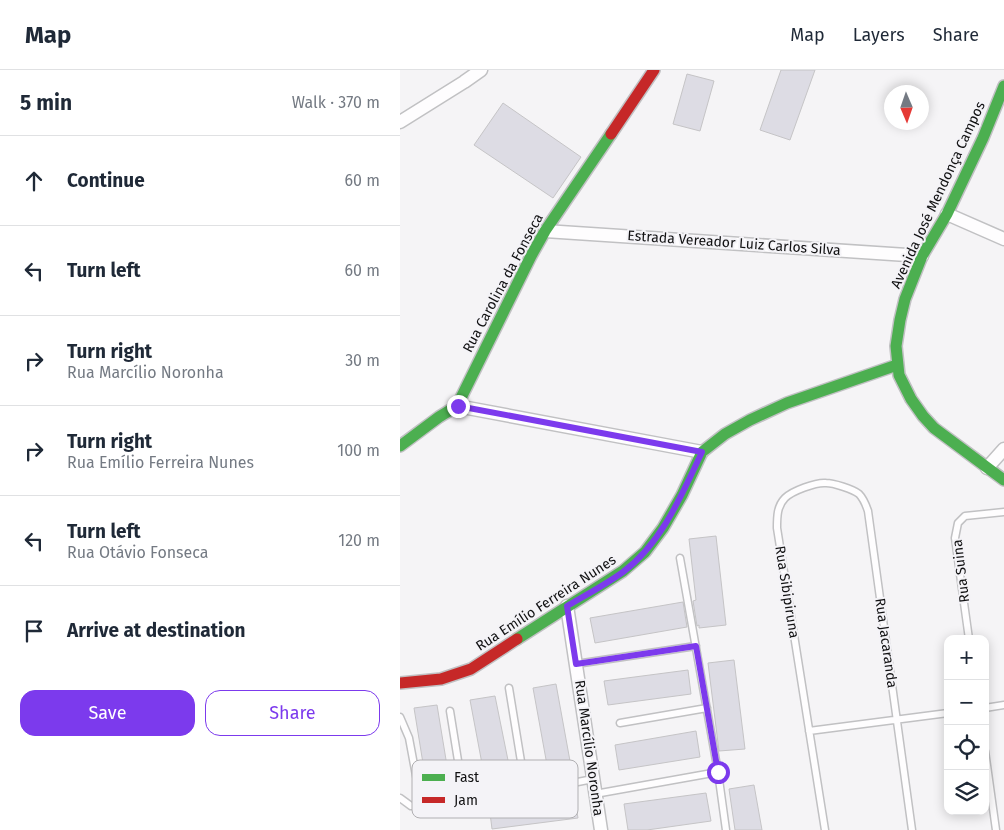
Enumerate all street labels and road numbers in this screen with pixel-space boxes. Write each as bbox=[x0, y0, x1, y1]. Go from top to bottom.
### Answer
street label: Avenida José Mendonça Campos bbox=[887, 98, 989, 291]
street label: Rua Carolina da Fonseca bbox=[459, 211, 547, 355]
street label: Estrada Vereador Luiz Carlos Silva bbox=[627, 227, 841, 259]
street label: Rua Suina bbox=[949, 538, 973, 604]
street label: Rua Sibipiruna bbox=[771, 545, 803, 639]
street label: Rua Emílio Ferreira Nunes bbox=[473, 551, 620, 655]
street label: Rua Jacaranda bbox=[871, 597, 901, 689]
street label: Rua Marcílio Noronha bbox=[571, 679, 607, 817]

